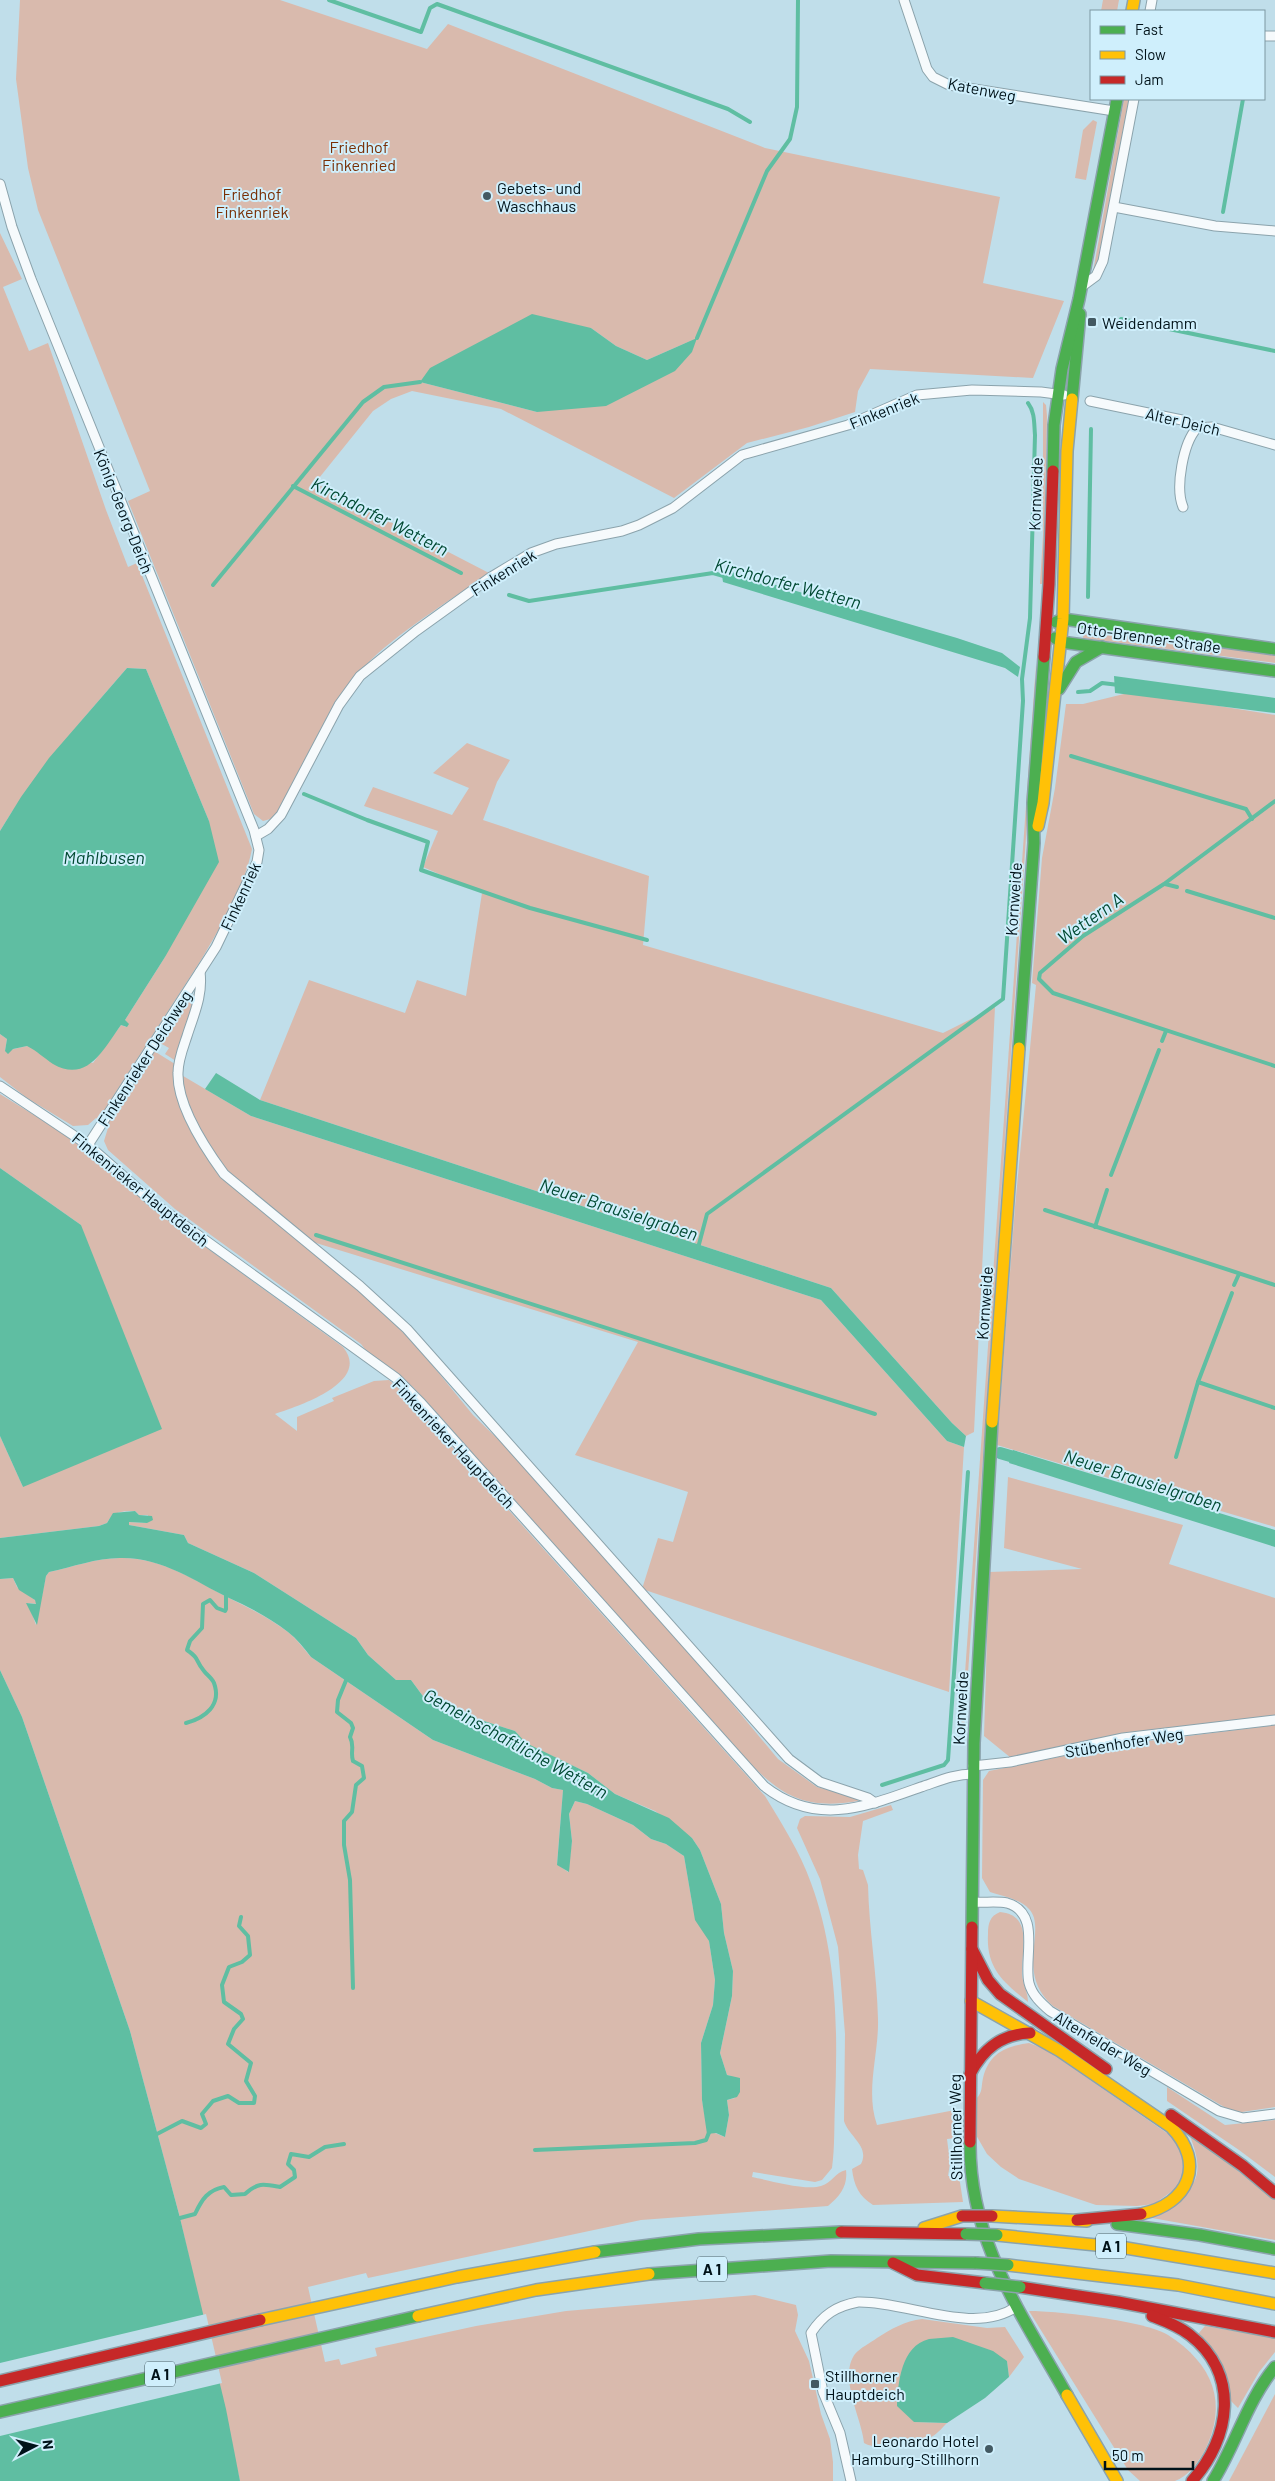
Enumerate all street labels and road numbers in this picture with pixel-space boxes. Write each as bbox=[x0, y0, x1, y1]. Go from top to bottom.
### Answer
street label: Katenweg bbox=[946, 73, 1018, 105]
street label: Finkenriek bbox=[847, 388, 921, 432]
street label: Alter Deich bbox=[1144, 403, 1222, 439]
street label: König-Georg-Deich bbox=[90, 446, 158, 576]
street label: Kornweide bbox=[1024, 457, 1046, 531]
street label: Finkenriek bbox=[467, 545, 539, 599]
street label: Otto-Brenner-Straße bbox=[1076, 618, 1222, 656]
street label: Finkenriek bbox=[216, 859, 264, 933]
street label: Kornweide bbox=[1001, 862, 1025, 936]
street label: Finkenrieker Deichweg bbox=[93, 987, 195, 1129]
street label: Finkenrieker Hauptdeich bbox=[69, 1128, 213, 1250]
street label: Kornweide bbox=[972, 1266, 996, 1340]
street label: Finkenrieker Hauptdeich bbox=[389, 1374, 519, 1512]
street label: Kornweide bbox=[949, 1671, 971, 1745]
street label: Stübenhofer Weg bbox=[1063, 1723, 1185, 1761]
street label: Altenfelder Weg bbox=[1051, 2007, 1155, 2079]
street label: Stillhorner Weg bbox=[945, 2074, 965, 2180]
road number: A 1 bbox=[1096, 2234, 1126, 2258]
road number: A 1 bbox=[697, 2256, 727, 2282]
road number: A 1 bbox=[145, 2362, 175, 2386]

